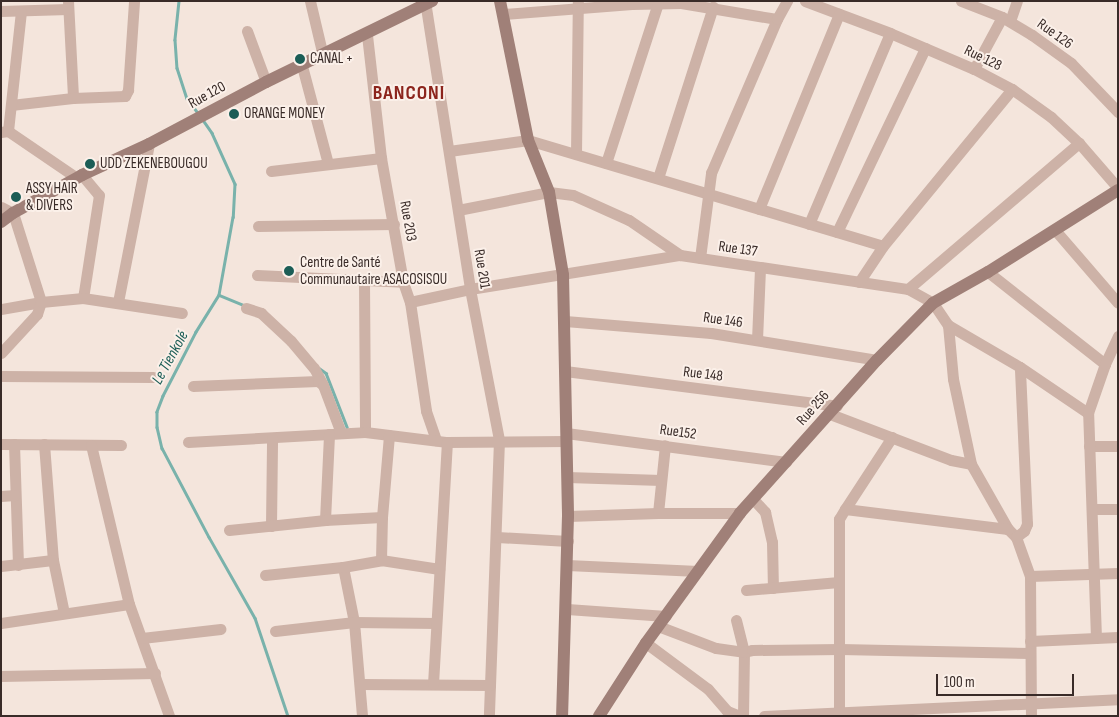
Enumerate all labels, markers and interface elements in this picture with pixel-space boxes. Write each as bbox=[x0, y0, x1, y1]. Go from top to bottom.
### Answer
street label: Rue 126 bbox=[1034, 15, 1076, 53]
street label: Rue 128 bbox=[961, 41, 1005, 75]
place label: CANAL + bbox=[310, 50, 353, 68]
marker: CANAL + bbox=[294, 53, 306, 65]
street label: Rue 120 bbox=[185, 77, 229, 113]
district label: BANCONI bbox=[372, 81, 446, 105]
place label: ORANGE MONEY bbox=[244, 105, 325, 123]
marker: ORANGE MONEY bbox=[228, 108, 240, 120]
place label: UDD ZEKENEBOUGOU bbox=[100, 155, 208, 173]
marker: UDD ZEKENEBOUGOU bbox=[84, 158, 96, 170]
place label: ASSY HAIR & DIVERS bbox=[26, 179, 78, 214]
marker: ASSY HAIR & DIVERS bbox=[10, 191, 22, 203]
street label: Rue 203 bbox=[396, 199, 420, 243]
street label: Rue 137 bbox=[717, 237, 759, 261]
street label: Rue 201 bbox=[470, 248, 494, 290]
place label: Centre de Santé Communautaire ASACOSISOU bbox=[300, 253, 447, 288]
marker: Centre de Santé Communautaire ASACOSISOU bbox=[282, 264, 296, 278]
street label: Rue 146 bbox=[702, 308, 744, 332]
water label: Le Tienkolé bbox=[149, 328, 193, 388]
street label: Rue 148 bbox=[682, 363, 724, 385]
street label: Rue 256 bbox=[793, 387, 833, 429]
street label: Rue152 bbox=[659, 421, 697, 443]
scale bar bbox=[939, 664, 1076, 696]
text: 100 m bbox=[944, 673, 975, 692]

